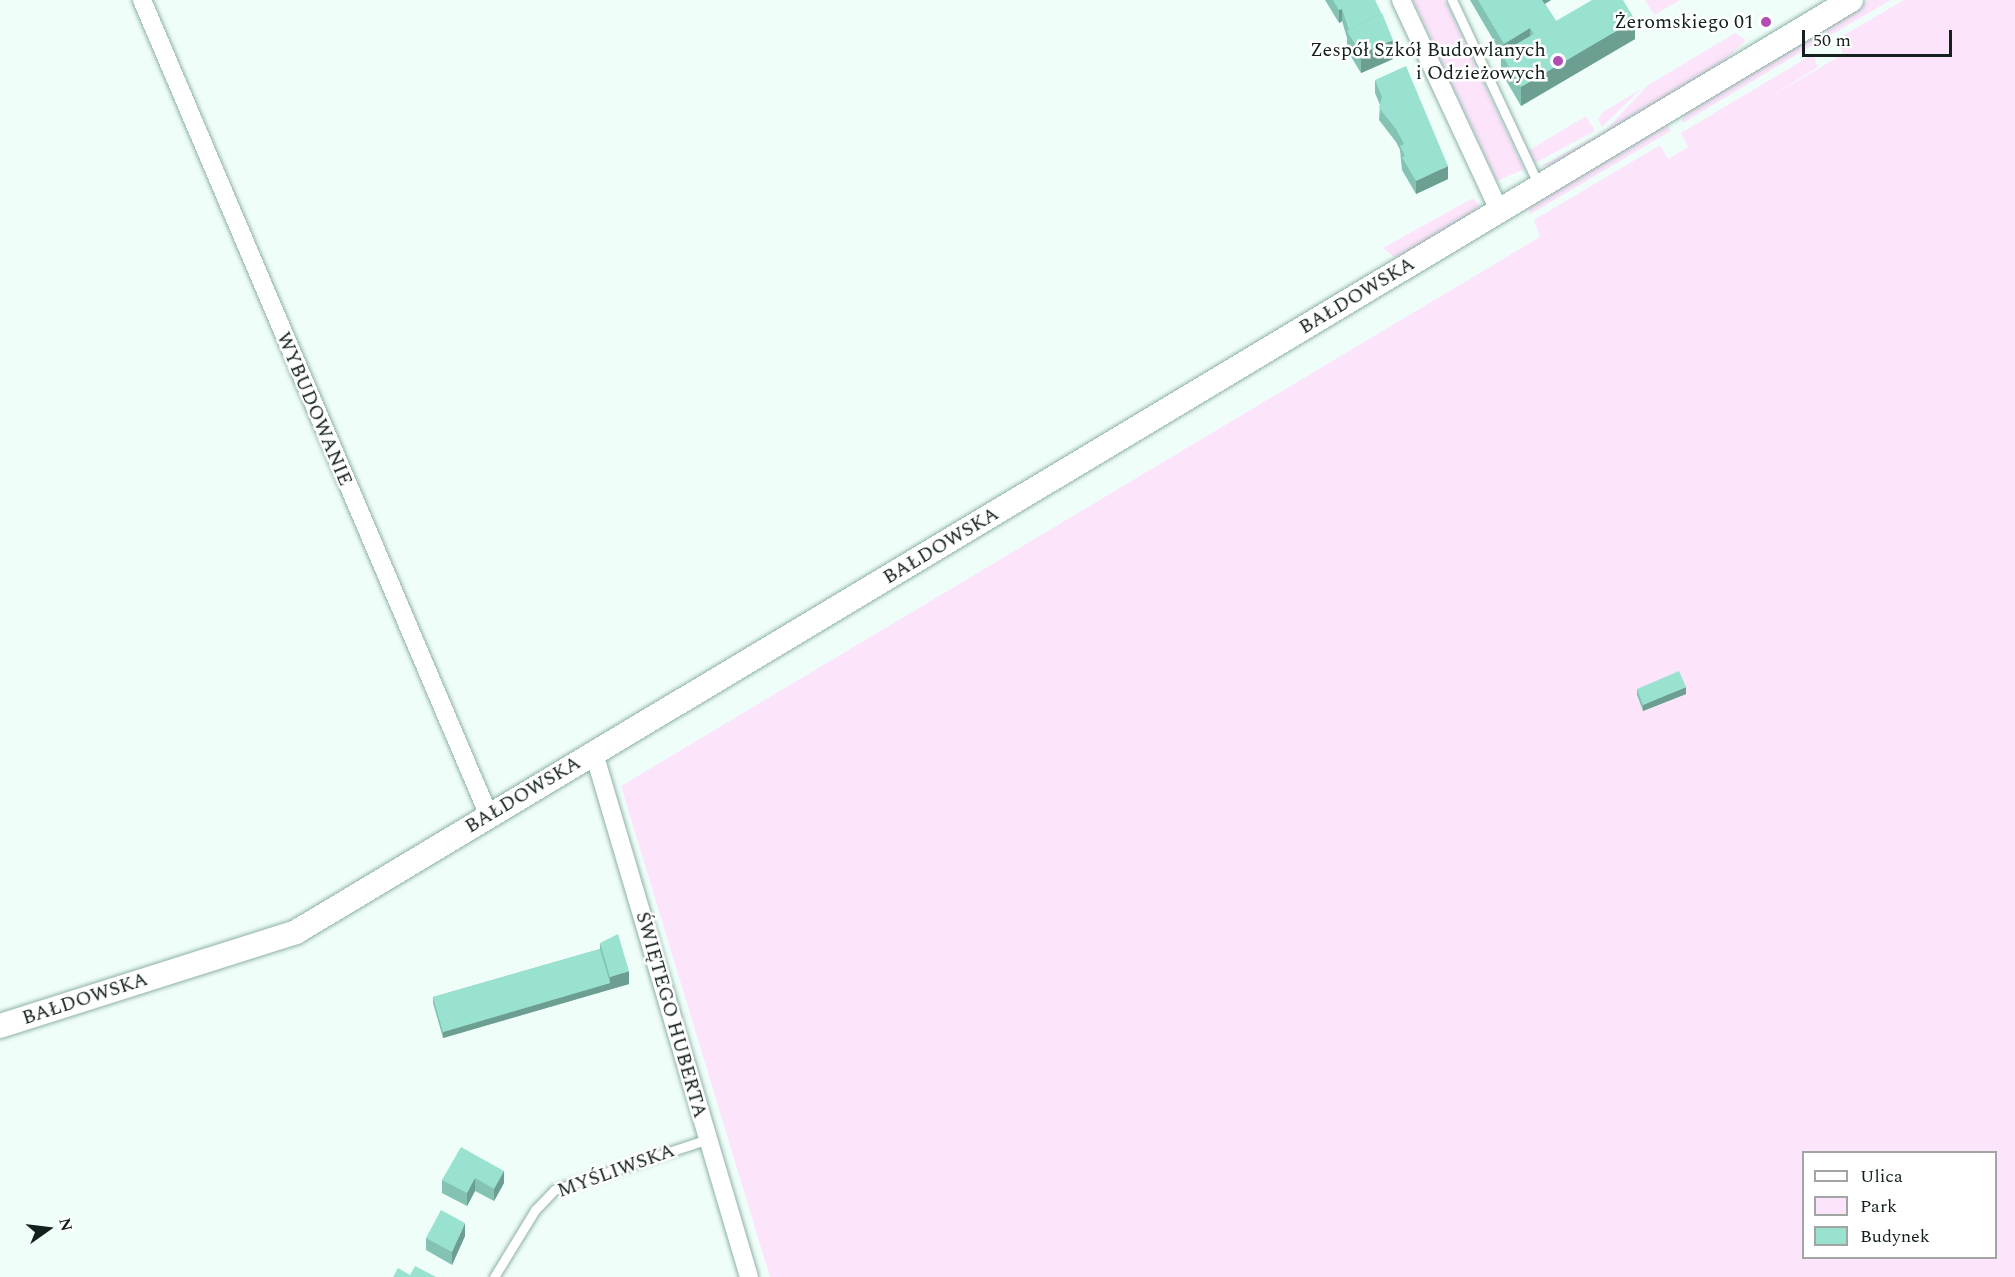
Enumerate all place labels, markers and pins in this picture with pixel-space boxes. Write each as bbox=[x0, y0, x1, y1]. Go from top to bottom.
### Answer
place label: Żeromskiego 01 bbox=[1614, 10, 1754, 34]
marker: Żeromskiego 01 bbox=[1759, 15, 1773, 29]
place label: Zespół Szkół Budowlanych i Odzieżowych bbox=[1310, 38, 1546, 85]
marker: Zespół Szkół Budowlanych i Odzieżowych bbox=[1551, 54, 1565, 68]

